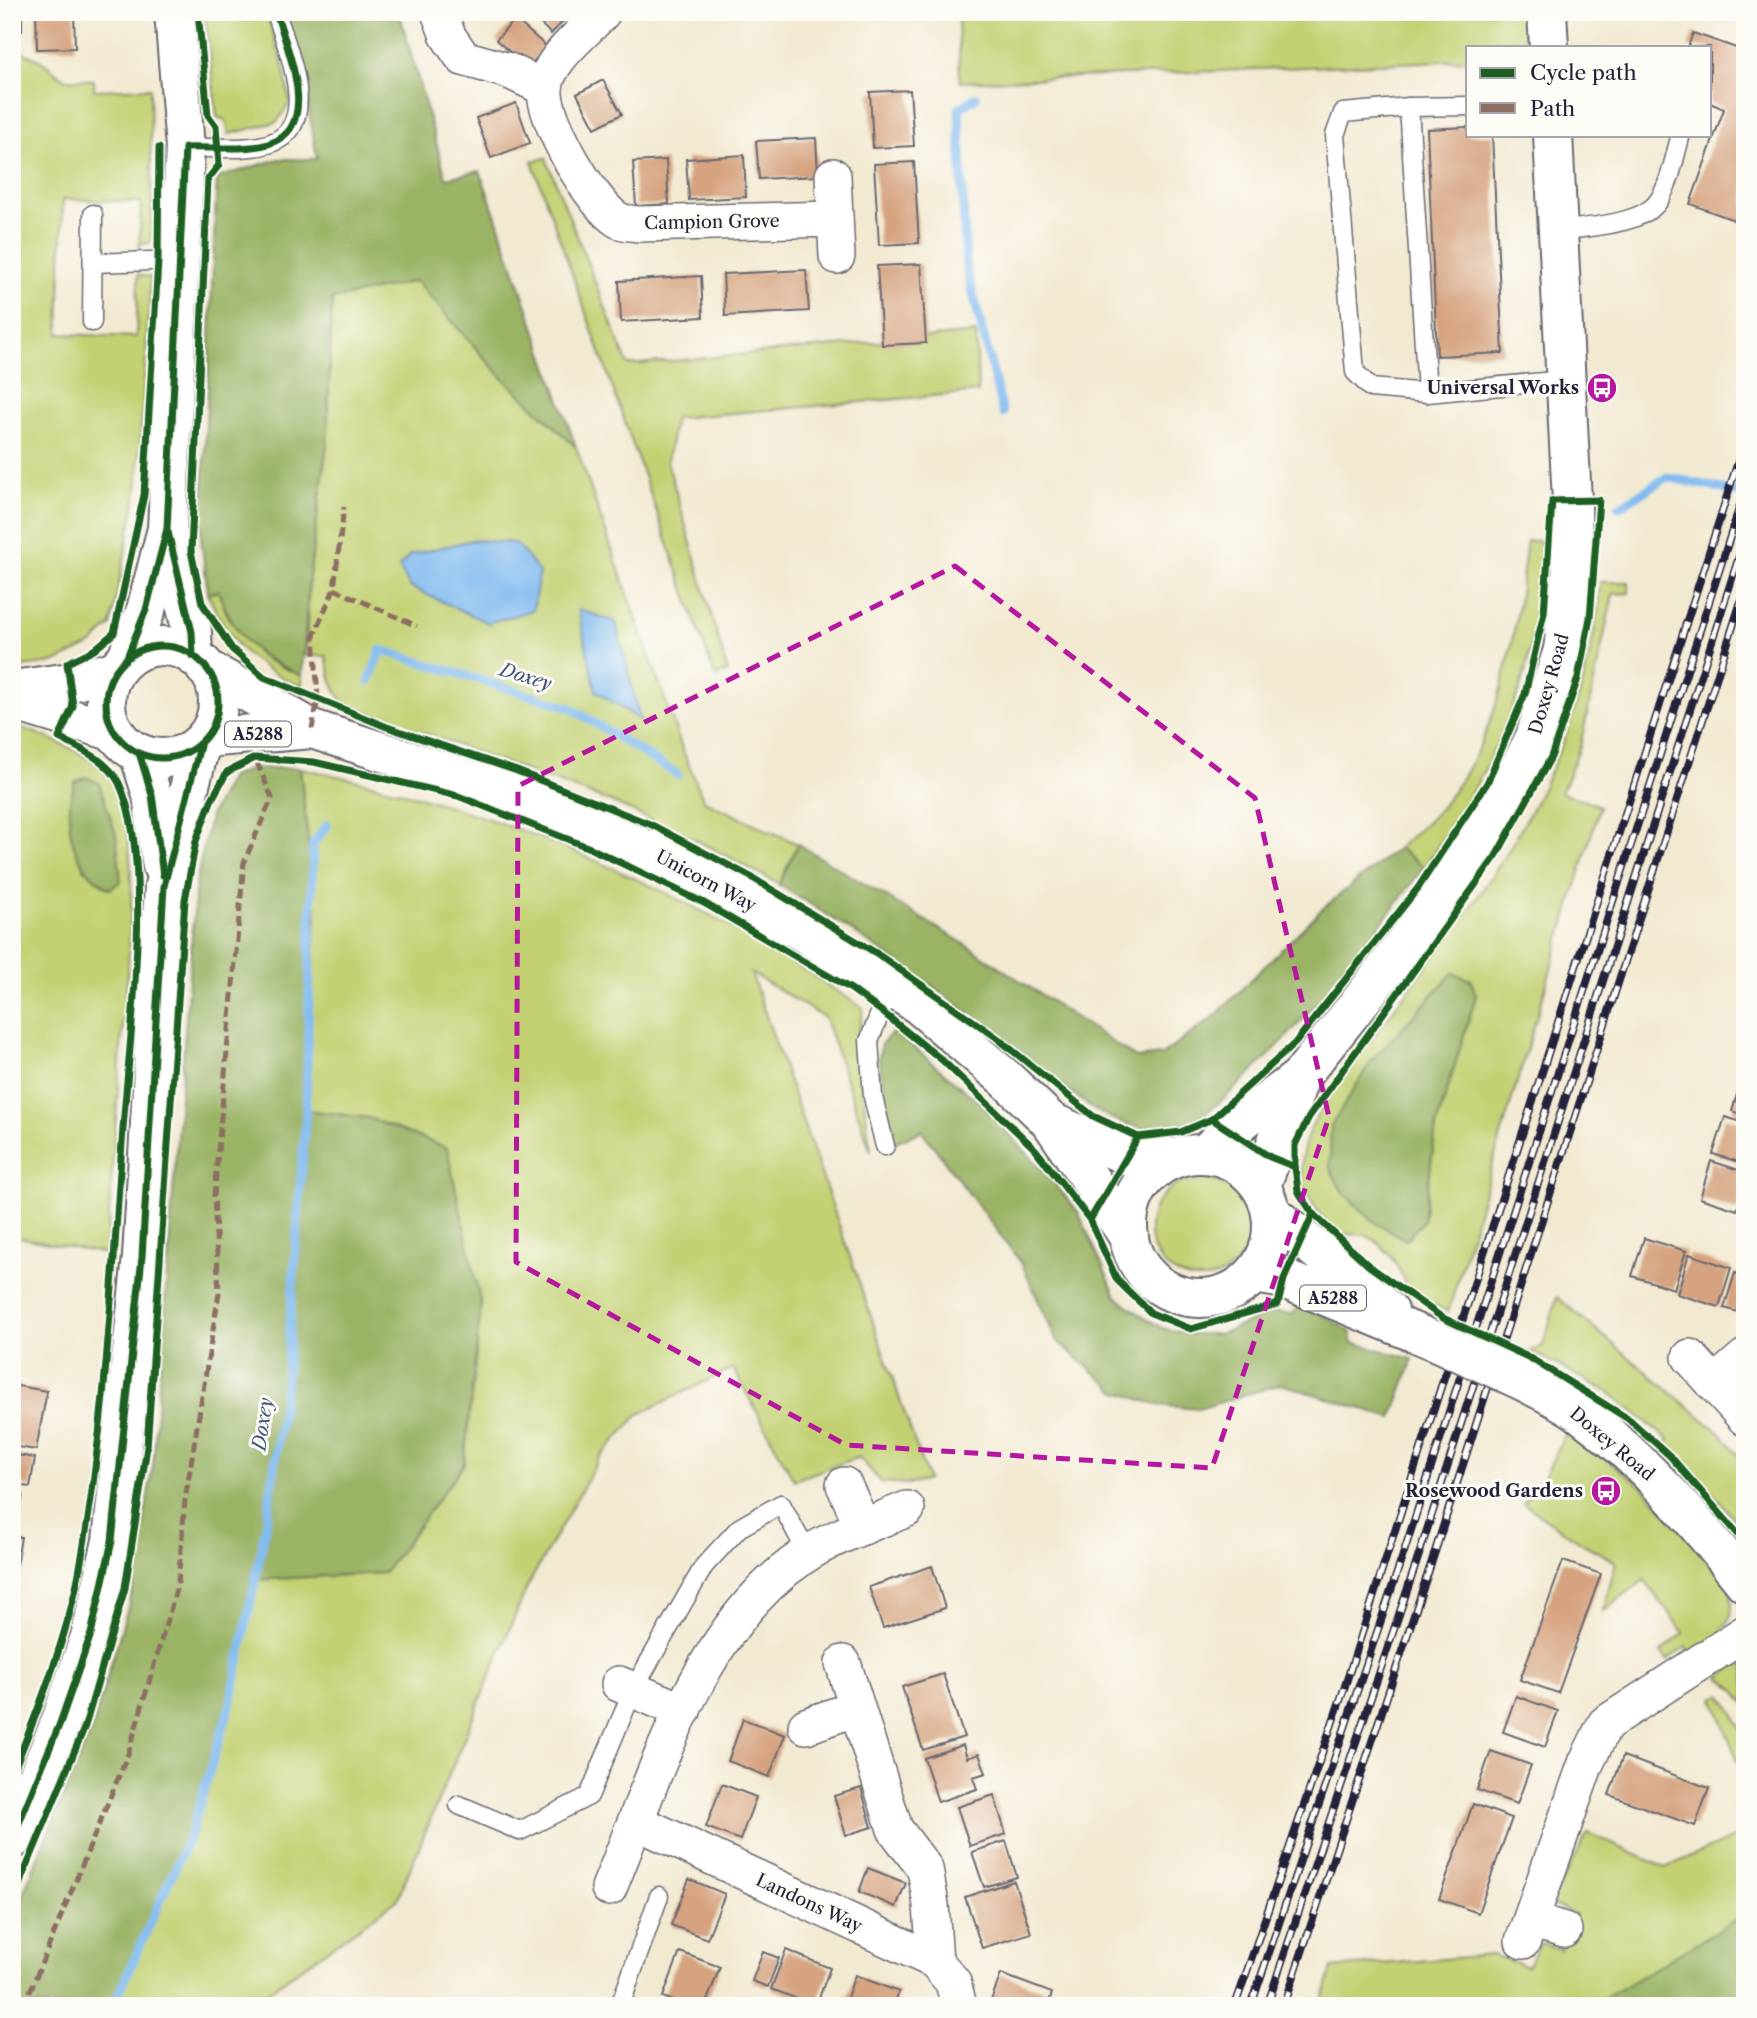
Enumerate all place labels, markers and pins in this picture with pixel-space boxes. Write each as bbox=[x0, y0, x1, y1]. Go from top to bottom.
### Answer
bus stop icon: Universal Works bbox=[1585, 371, 1619, 405]
place label: Universal Works bbox=[1427, 377, 1579, 399]
bus stop icon: Rosewood Gardens bbox=[1589, 1474, 1623, 1508]
place label: Rosewood Gardens bbox=[1405, 1480, 1583, 1502]

